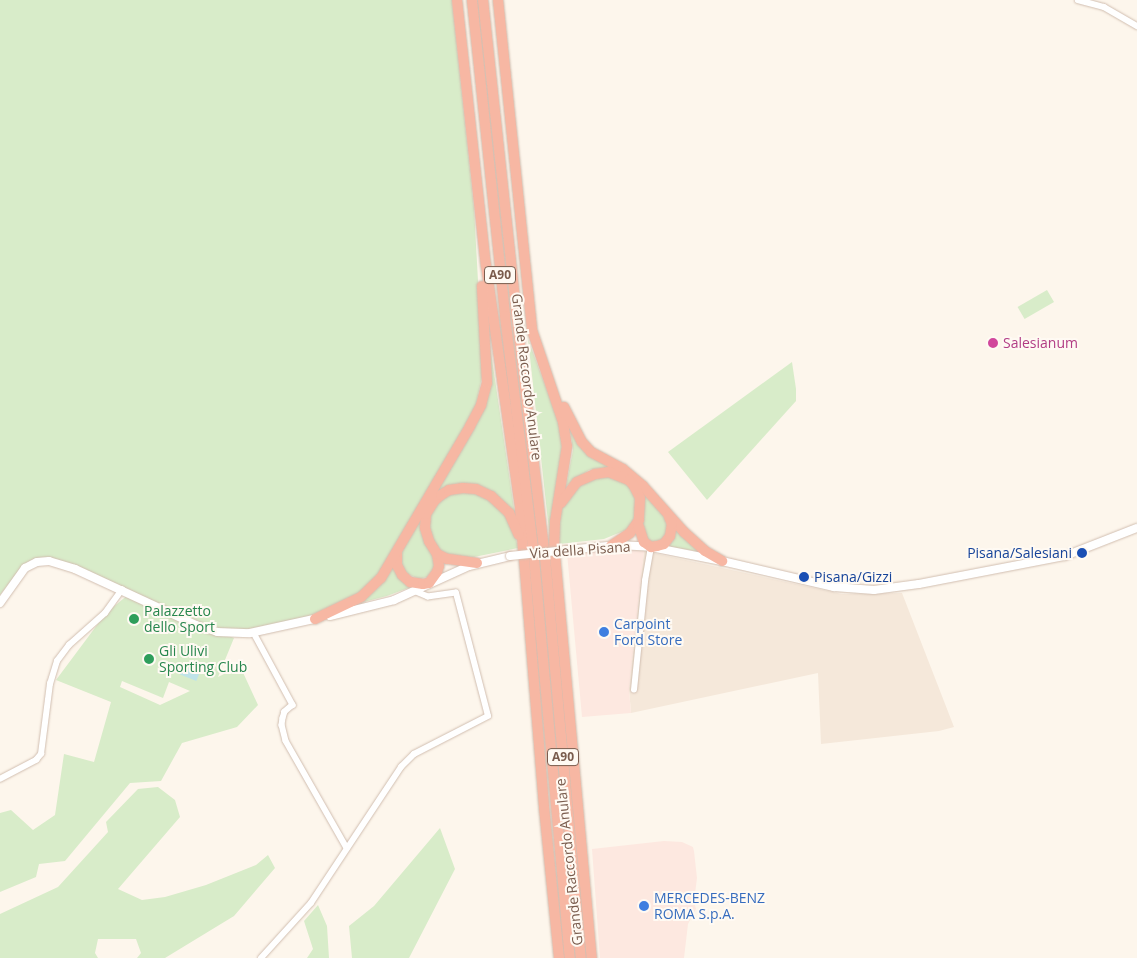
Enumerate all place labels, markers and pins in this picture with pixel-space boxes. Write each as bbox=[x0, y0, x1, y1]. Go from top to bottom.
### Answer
place label: Salesianum bbox=[1003, 335, 1078, 351]
marker: Salesianum bbox=[987, 337, 999, 349]
place label: Pisana/Salesiani bbox=[967, 545, 1072, 561]
marker: Pisana/Salesiani bbox=[1076, 547, 1088, 559]
place label: Pisana/Gizzi bbox=[814, 569, 892, 585]
marker: Pisana/Gizzi bbox=[798, 571, 810, 583]
place label: Palazzetto dello Sport bbox=[144, 603, 215, 636]
marker: Palazzetto dello Sport bbox=[128, 613, 140, 625]
place label: Carpoint Ford Store bbox=[614, 616, 682, 648]
marker: Carpoint Ford Store bbox=[598, 626, 610, 638]
place label: Gli Ulivi Sporting Club bbox=[159, 643, 247, 676]
marker: Gli Ulivi Sporting Club bbox=[143, 653, 155, 665]
place label: MERCEDES-BENZ ROMA S.p.A. bbox=[654, 890, 765, 922]
marker: MERCEDES-BENZ ROMA S.p.A. bbox=[638, 900, 650, 912]

